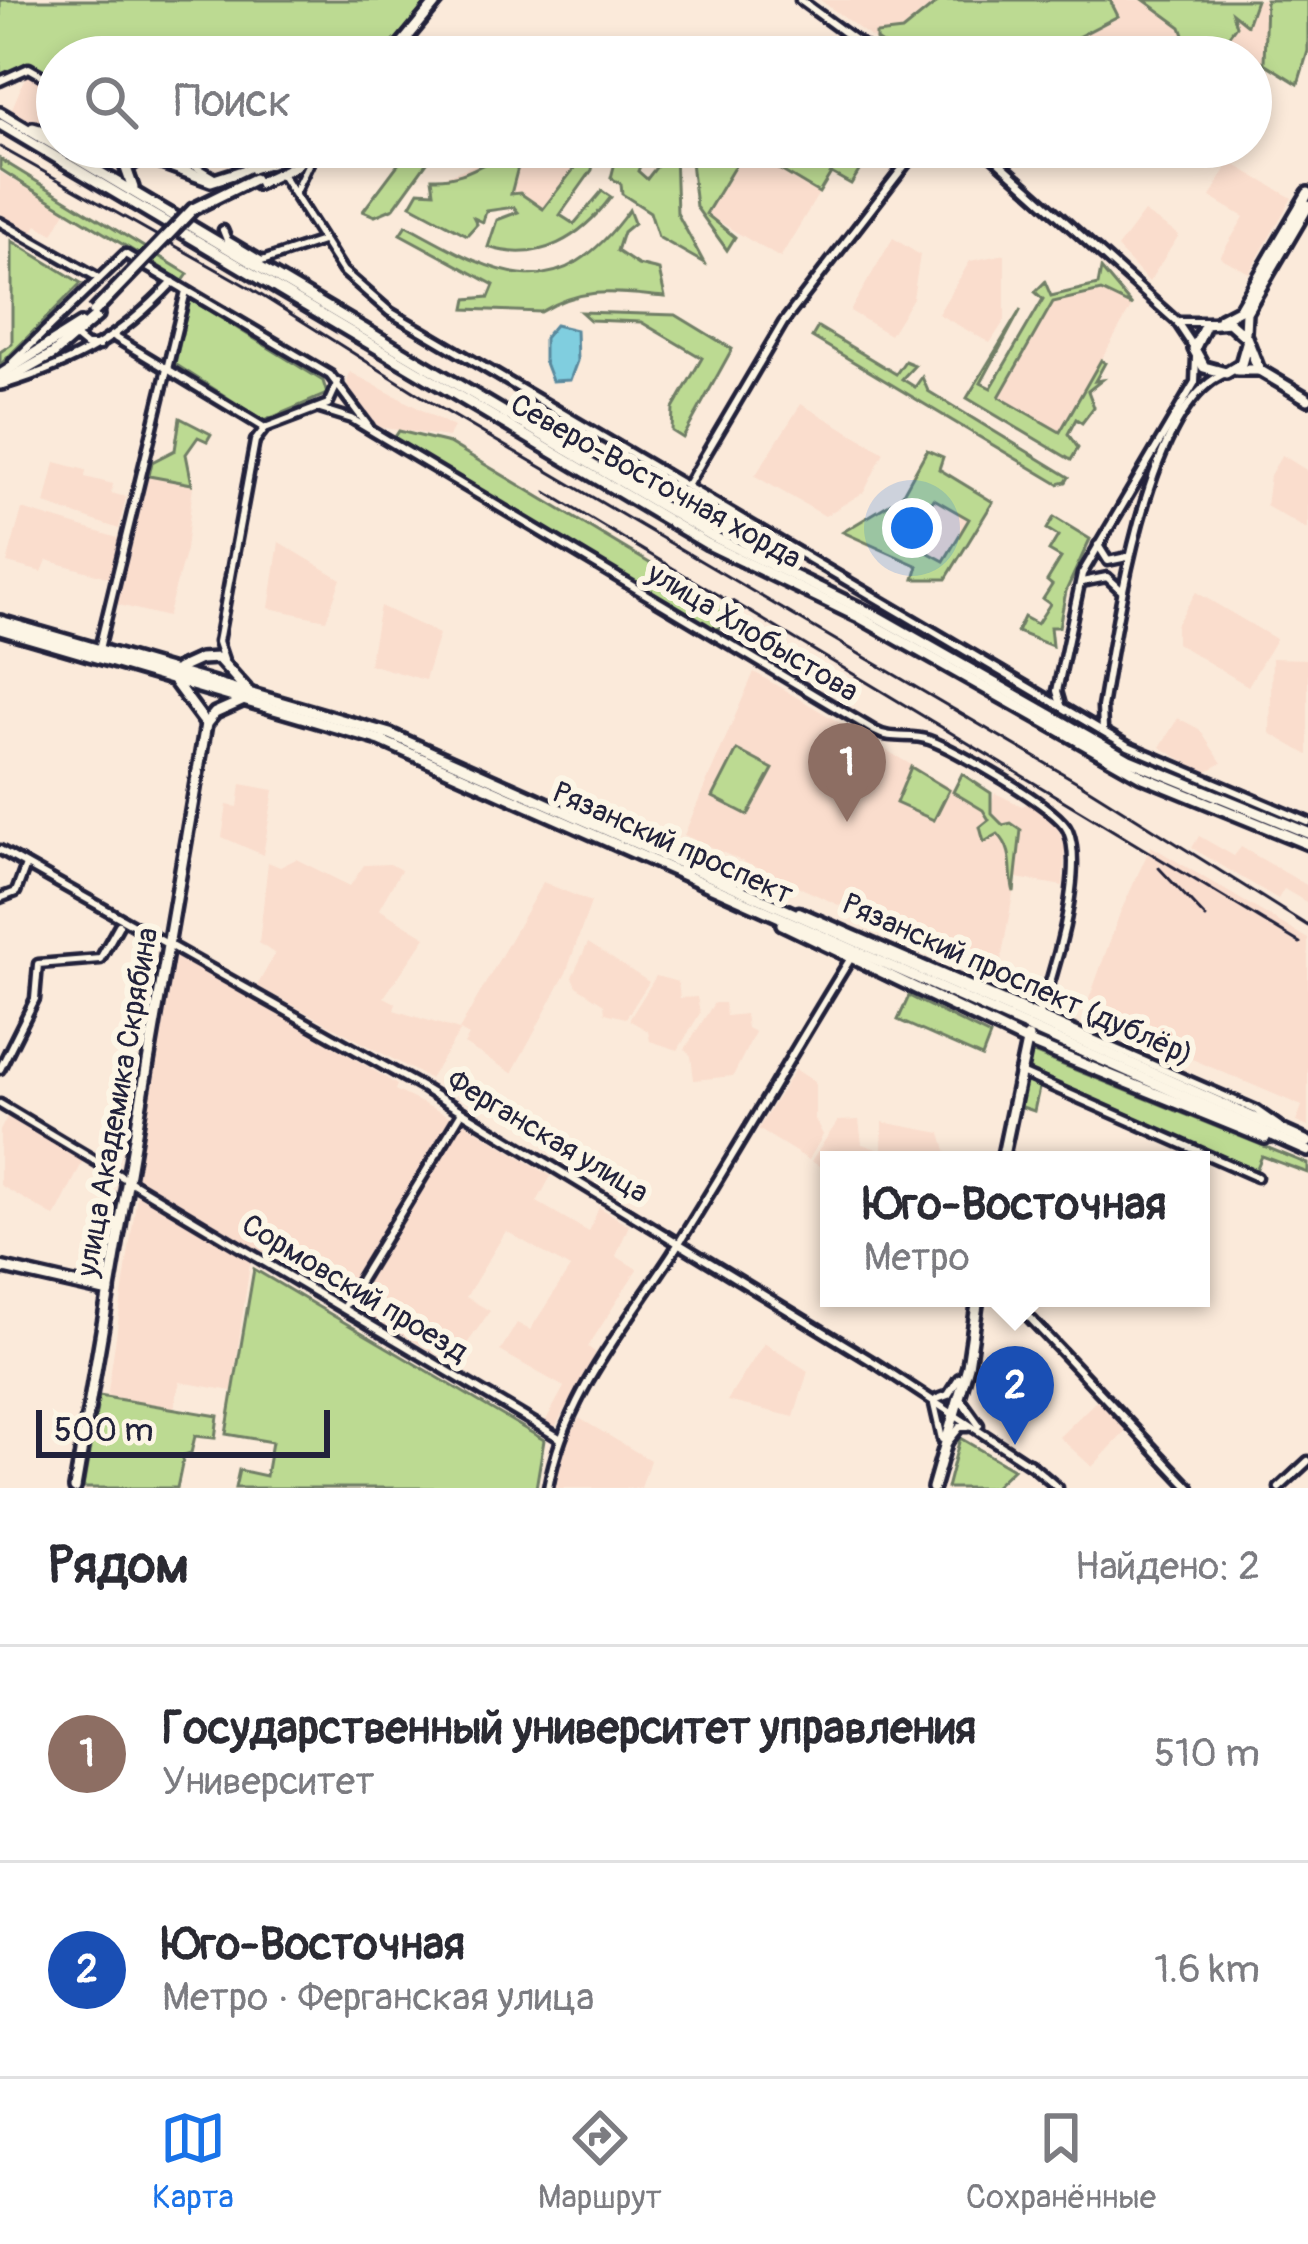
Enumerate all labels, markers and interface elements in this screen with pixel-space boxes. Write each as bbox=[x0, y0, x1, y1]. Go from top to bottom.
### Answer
search box bbox=[36, 36, 1272, 168]
icon: search bbox=[78, 69, 144, 135]
text: Поиск bbox=[174, 74, 291, 130]
street label: Северо-Восточная хорда bbox=[504, 386, 808, 577]
your location bbox=[882, 498, 942, 558]
street label: улица Хлобыстова bbox=[639, 554, 865, 710]
pin: 1 bbox=[808, 723, 886, 822]
street label: Рязанский проспект bbox=[547, 774, 799, 913]
street label: Рязанский проспект (дублёр) bbox=[837, 885, 1199, 1074]
street label: улица Академика Скрябина bbox=[68, 925, 166, 1280]
street label: Ферганская улица bbox=[440, 1062, 655, 1211]
popup bbox=[820, 1151, 1210, 1307]
text: Юго-Восточная bbox=[864, 1177, 1167, 1233]
street label: Сормовский проезд bbox=[235, 1206, 475, 1371]
text: Метро bbox=[864, 1233, 970, 1282]
pin: 2 bbox=[976, 1346, 1054, 1445]
scale bar bbox=[36, 1404, 330, 1457]
text: 500 m bbox=[54, 1410, 153, 1451]
text: Рядом bbox=[48, 1534, 189, 1598]
text: Найдено: 2 bbox=[1075, 1542, 1260, 1591]
text: Государственный университет управления bbox=[162, 1701, 976, 1757]
text: 1 bbox=[79, 1729, 95, 1778]
text: 510 m bbox=[1154, 1729, 1260, 1778]
text: Университет bbox=[162, 1757, 375, 1806]
text: Юго-Восточная bbox=[162, 1917, 465, 1973]
text: 2 bbox=[76, 1945, 98, 1994]
text: 1.6 km bbox=[1154, 1945, 1260, 1994]
text: Метро · Ферганская улица bbox=[162, 1973, 594, 2022]
tab: Карта bbox=[152, 2105, 234, 2218]
tab: Маршрут bbox=[538, 2105, 662, 2218]
tab: Сохранённые bbox=[966, 2105, 1156, 2218]

